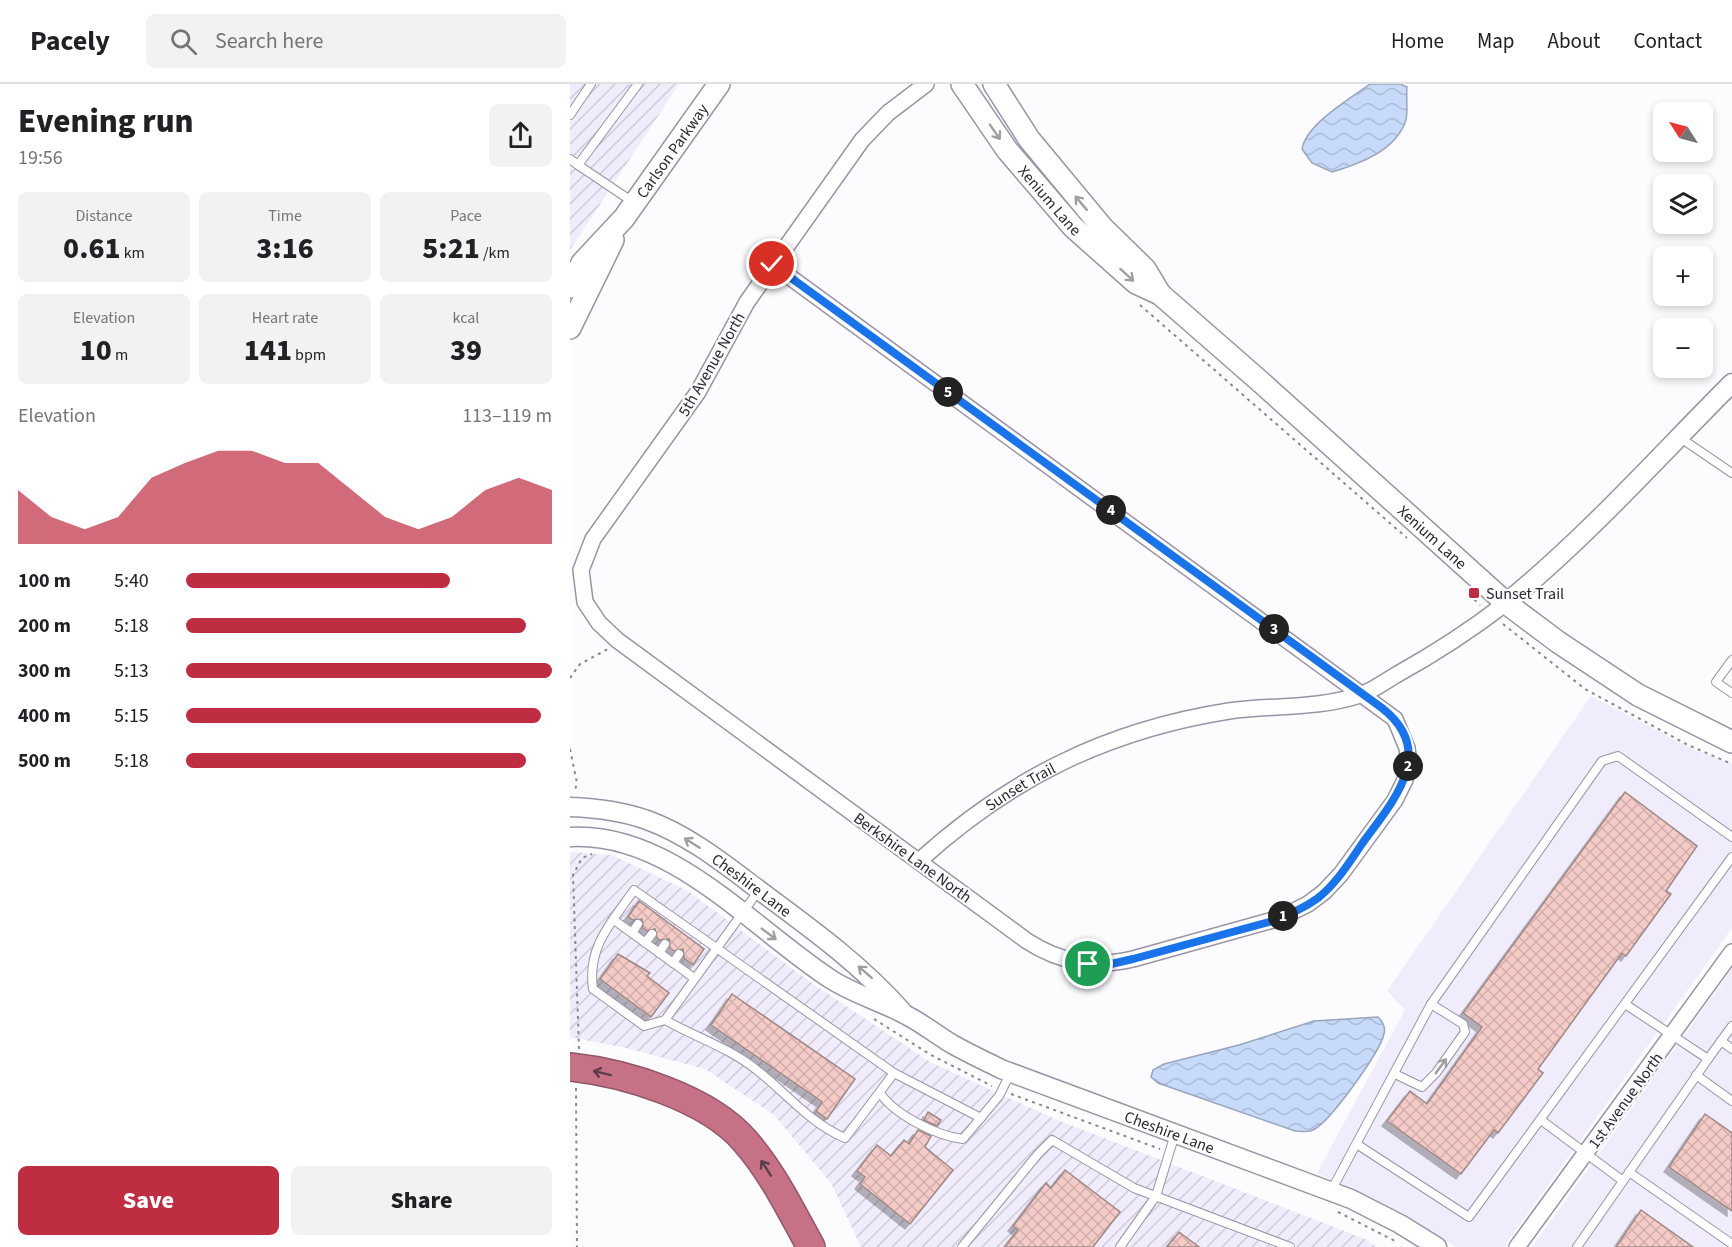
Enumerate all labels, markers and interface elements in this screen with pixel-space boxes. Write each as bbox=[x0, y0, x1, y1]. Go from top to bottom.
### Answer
search box bbox=[146, 14, 566, 68]
text: Pacely bbox=[30, 21, 110, 61]
icon: search bbox=[167, 25, 200, 58]
text: Search here bbox=[215, 25, 323, 57]
text: Home bbox=[1391, 26, 1444, 56]
text: Map bbox=[1477, 26, 1515, 56]
text: About bbox=[1548, 26, 1600, 56]
text: Contact bbox=[1633, 26, 1702, 56]
text: Evening run bbox=[18, 98, 194, 145]
street label: Carlson Parkway bbox=[631, 99, 714, 203]
north arrow bbox=[1653, 102, 1713, 162]
map controls bbox=[1653, 102, 1713, 378]
button: share bbox=[489, 104, 552, 167]
one-way arrow bbox=[989, 124, 1001, 140]
text: 19:56 bbox=[18, 144, 63, 172]
street label: Xenium Lane bbox=[1013, 161, 1086, 241]
button: layers bbox=[1653, 174, 1713, 234]
one-way arrow bbox=[1074, 196, 1088, 211]
text: Distance bbox=[76, 205, 132, 227]
text: Time bbox=[268, 205, 302, 227]
text: Pace bbox=[450, 205, 482, 227]
text: 0.61 bbox=[63, 227, 120, 270]
text: 3:16 bbox=[256, 227, 314, 270]
text: 5:21 bbox=[422, 227, 480, 270]
pin bbox=[746, 238, 797, 289]
text: km bbox=[120, 242, 145, 264]
text: /km bbox=[480, 242, 510, 264]
button: + bbox=[1653, 246, 1713, 306]
icon: check bbox=[755, 247, 788, 280]
one-way arrow bbox=[1119, 268, 1134, 282]
text: Elevation bbox=[73, 307, 135, 329]
text: Heart rate bbox=[252, 307, 318, 329]
text: kcal bbox=[453, 307, 479, 329]
street label: 5th Avenue North bbox=[673, 309, 751, 420]
button: − bbox=[1653, 318, 1713, 378]
text: 10 bbox=[80, 329, 112, 372]
text: 141 bbox=[244, 329, 292, 372]
text: 39 bbox=[450, 329, 482, 372]
text: m bbox=[112, 344, 128, 366]
text: bpm bbox=[292, 344, 326, 366]
pin: 5 bbox=[933, 377, 963, 407]
text: 5 bbox=[944, 381, 952, 403]
text: Elevation bbox=[18, 402, 96, 430]
text: 113–119 m bbox=[462, 402, 552, 430]
pin: 4 bbox=[1096, 495, 1126, 525]
text: 4 bbox=[1107, 499, 1115, 521]
street label: Xenium Lane bbox=[1392, 500, 1471, 575]
text: 100 m bbox=[18, 567, 71, 595]
text: 5:40 bbox=[114, 567, 149, 595]
place label: Sunset Trail bbox=[1486, 583, 1564, 605]
marker: Sunset Trail bbox=[1467, 586, 1481, 600]
text: 200 m bbox=[18, 612, 71, 640]
text: 5:18 bbox=[114, 612, 149, 640]
pin: 3 bbox=[1259, 614, 1289, 644]
text: 3 bbox=[1270, 618, 1278, 640]
text: 300 m bbox=[18, 657, 71, 685]
text: 5:13 bbox=[114, 657, 149, 685]
text: 400 m bbox=[18, 702, 71, 730]
text: 5:15 bbox=[114, 702, 149, 730]
text: 500 m bbox=[18, 747, 71, 775]
text: 5:18 bbox=[114, 747, 149, 775]
pin: 2 bbox=[1393, 751, 1423, 781]
text: 2 bbox=[1404, 755, 1412, 777]
street label: Sunset Trail bbox=[981, 758, 1059, 817]
street label: Berkshire Lane North bbox=[849, 807, 976, 908]
one-way arrow bbox=[684, 837, 701, 849]
street label: Cheshire Lane bbox=[707, 848, 796, 922]
pin: 1 bbox=[1268, 901, 1298, 931]
text: 1 bbox=[1279, 905, 1287, 927]
one-way arrow bbox=[760, 928, 776, 940]
pin bbox=[1062, 938, 1113, 989]
icon: arrive bbox=[1071, 947, 1104, 980]
one-way arrow bbox=[858, 965, 873, 979]
street label: 1st Avenue North bbox=[1583, 1048, 1668, 1153]
one-way arrow bbox=[1434, 1059, 1447, 1075]
one-way arrow bbox=[593, 1067, 612, 1079]
street label: Cheshire Lane bbox=[1121, 1106, 1217, 1159]
one-way arrow bbox=[759, 1160, 771, 1177]
button: Save bbox=[18, 1166, 279, 1235]
button: Share bbox=[291, 1166, 552, 1235]

